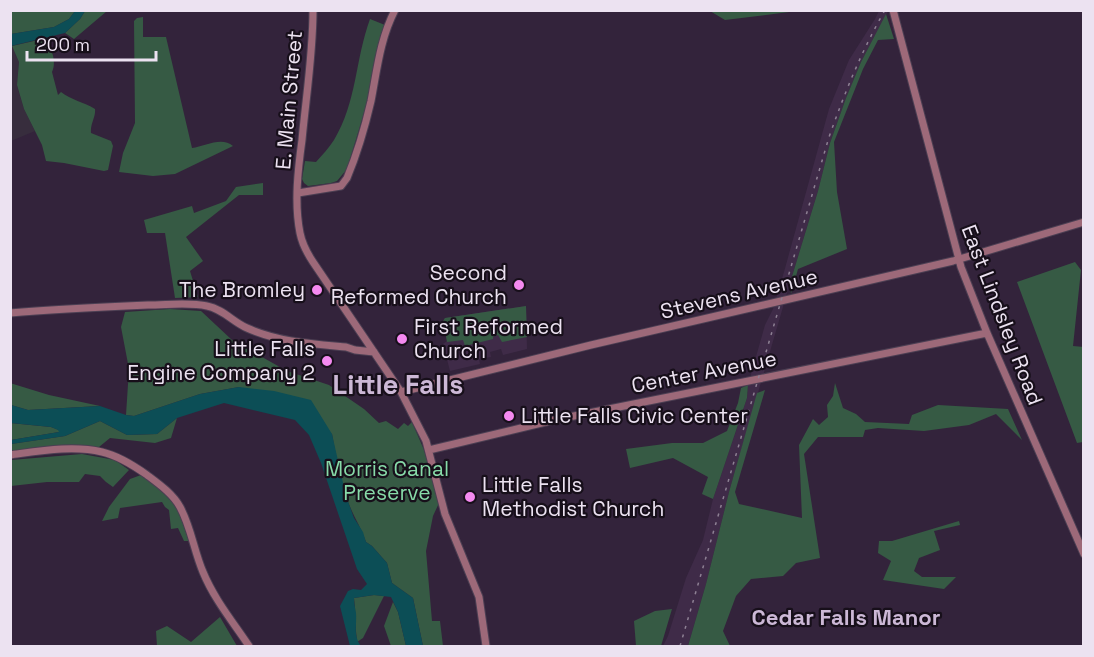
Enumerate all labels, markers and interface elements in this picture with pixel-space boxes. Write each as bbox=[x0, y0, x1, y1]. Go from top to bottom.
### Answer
scale bar bbox=[27, 24, 156, 62]
street label: E. Main Street bbox=[269, 29, 308, 171]
text: 200 m bbox=[36, 33, 90, 56]
street label: East Lindsley Road bbox=[956, 221, 1049, 409]
place label: Second Reformed Church bbox=[331, 259, 507, 310]
street label: Stevens Avenue bbox=[658, 262, 820, 325]
place label: The Bromley bbox=[179, 276, 305, 303]
marker: Second Reformed Church bbox=[512, 278, 526, 292]
marker: The Bromley bbox=[310, 283, 324, 297]
place label: First Reformed Church bbox=[414, 313, 563, 364]
marker: First Reformed Church bbox=[395, 332, 409, 346]
place label: Little Falls Engine Company 2 bbox=[127, 335, 315, 386]
street label: Center Avenue bbox=[629, 344, 779, 399]
marker: Little Falls Engine Company 2 bbox=[320, 354, 334, 368]
district label: Little Falls bbox=[333, 367, 463, 402]
place label: Little Falls Civic Center bbox=[521, 402, 748, 429]
marker: Little Falls Civic Center bbox=[502, 409, 516, 423]
park label: Morris Canal Preserve bbox=[325, 455, 449, 506]
place label: Little Falls Methodist Church bbox=[482, 471, 664, 522]
marker: Little Falls Methodist Church bbox=[463, 490, 477, 504]
district label: Cedar Falls Manor bbox=[752, 603, 941, 631]

